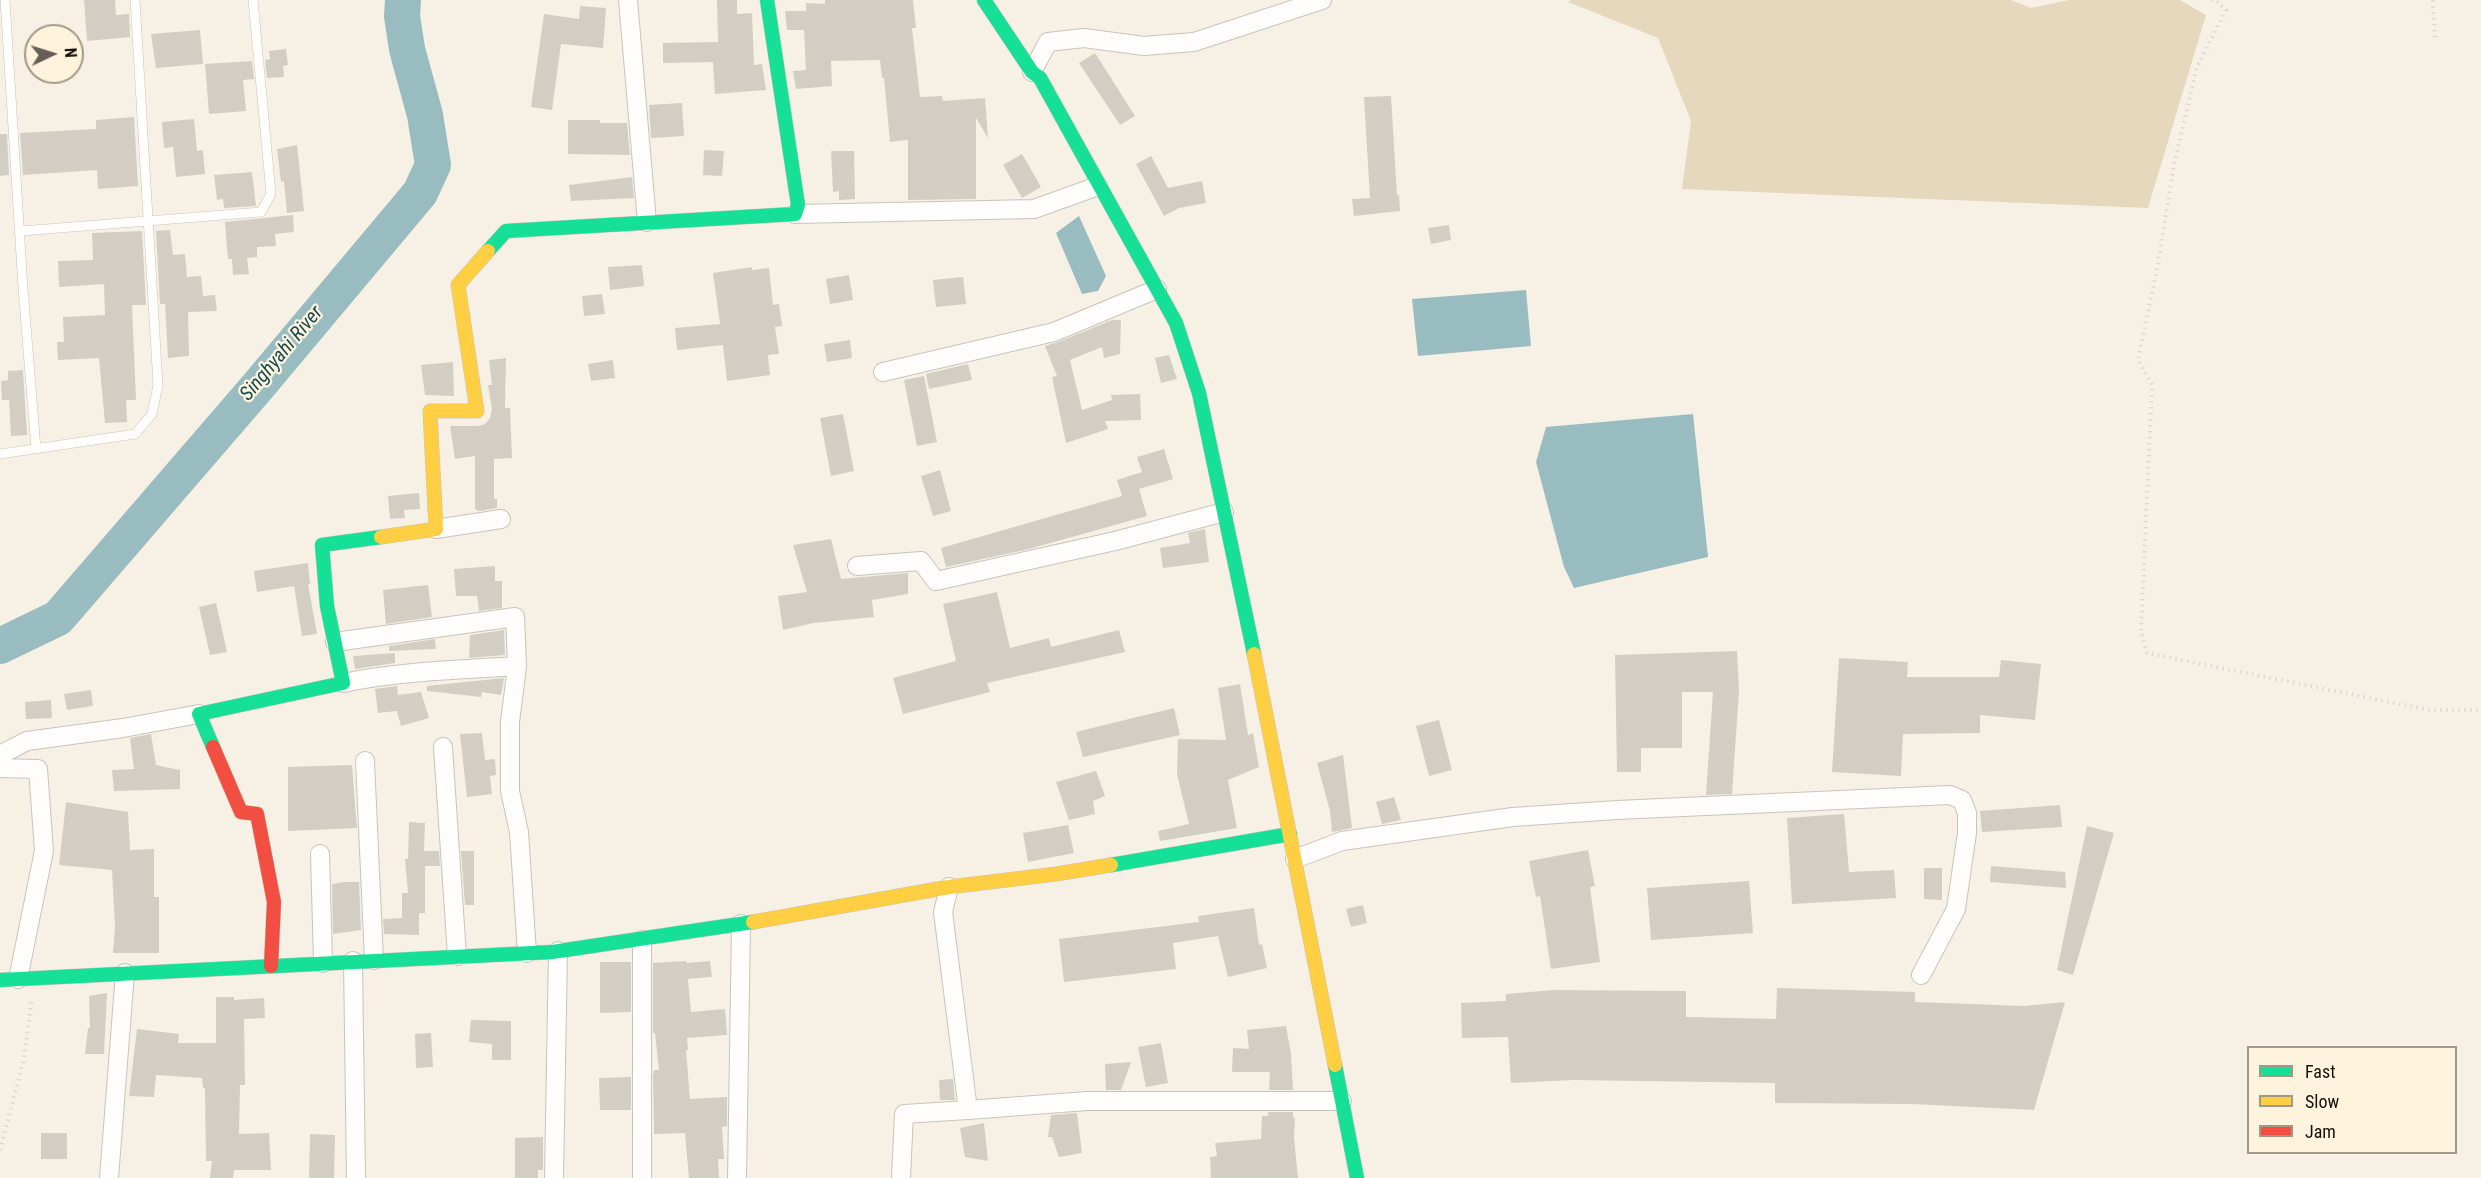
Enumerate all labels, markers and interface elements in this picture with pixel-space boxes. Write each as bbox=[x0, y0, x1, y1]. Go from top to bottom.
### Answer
north arrow bbox=[24, 24, 84, 84]
text: N bbox=[61, 47, 80, 58]
water label: Singhyahi River bbox=[235, 302, 329, 406]
legend bbox=[2247, 1046, 2457, 1154]
text: Fast bbox=[2305, 1061, 2336, 1082]
text: Slow bbox=[2305, 1091, 2339, 1112]
text: Jam bbox=[2305, 1121, 2336, 1142]

